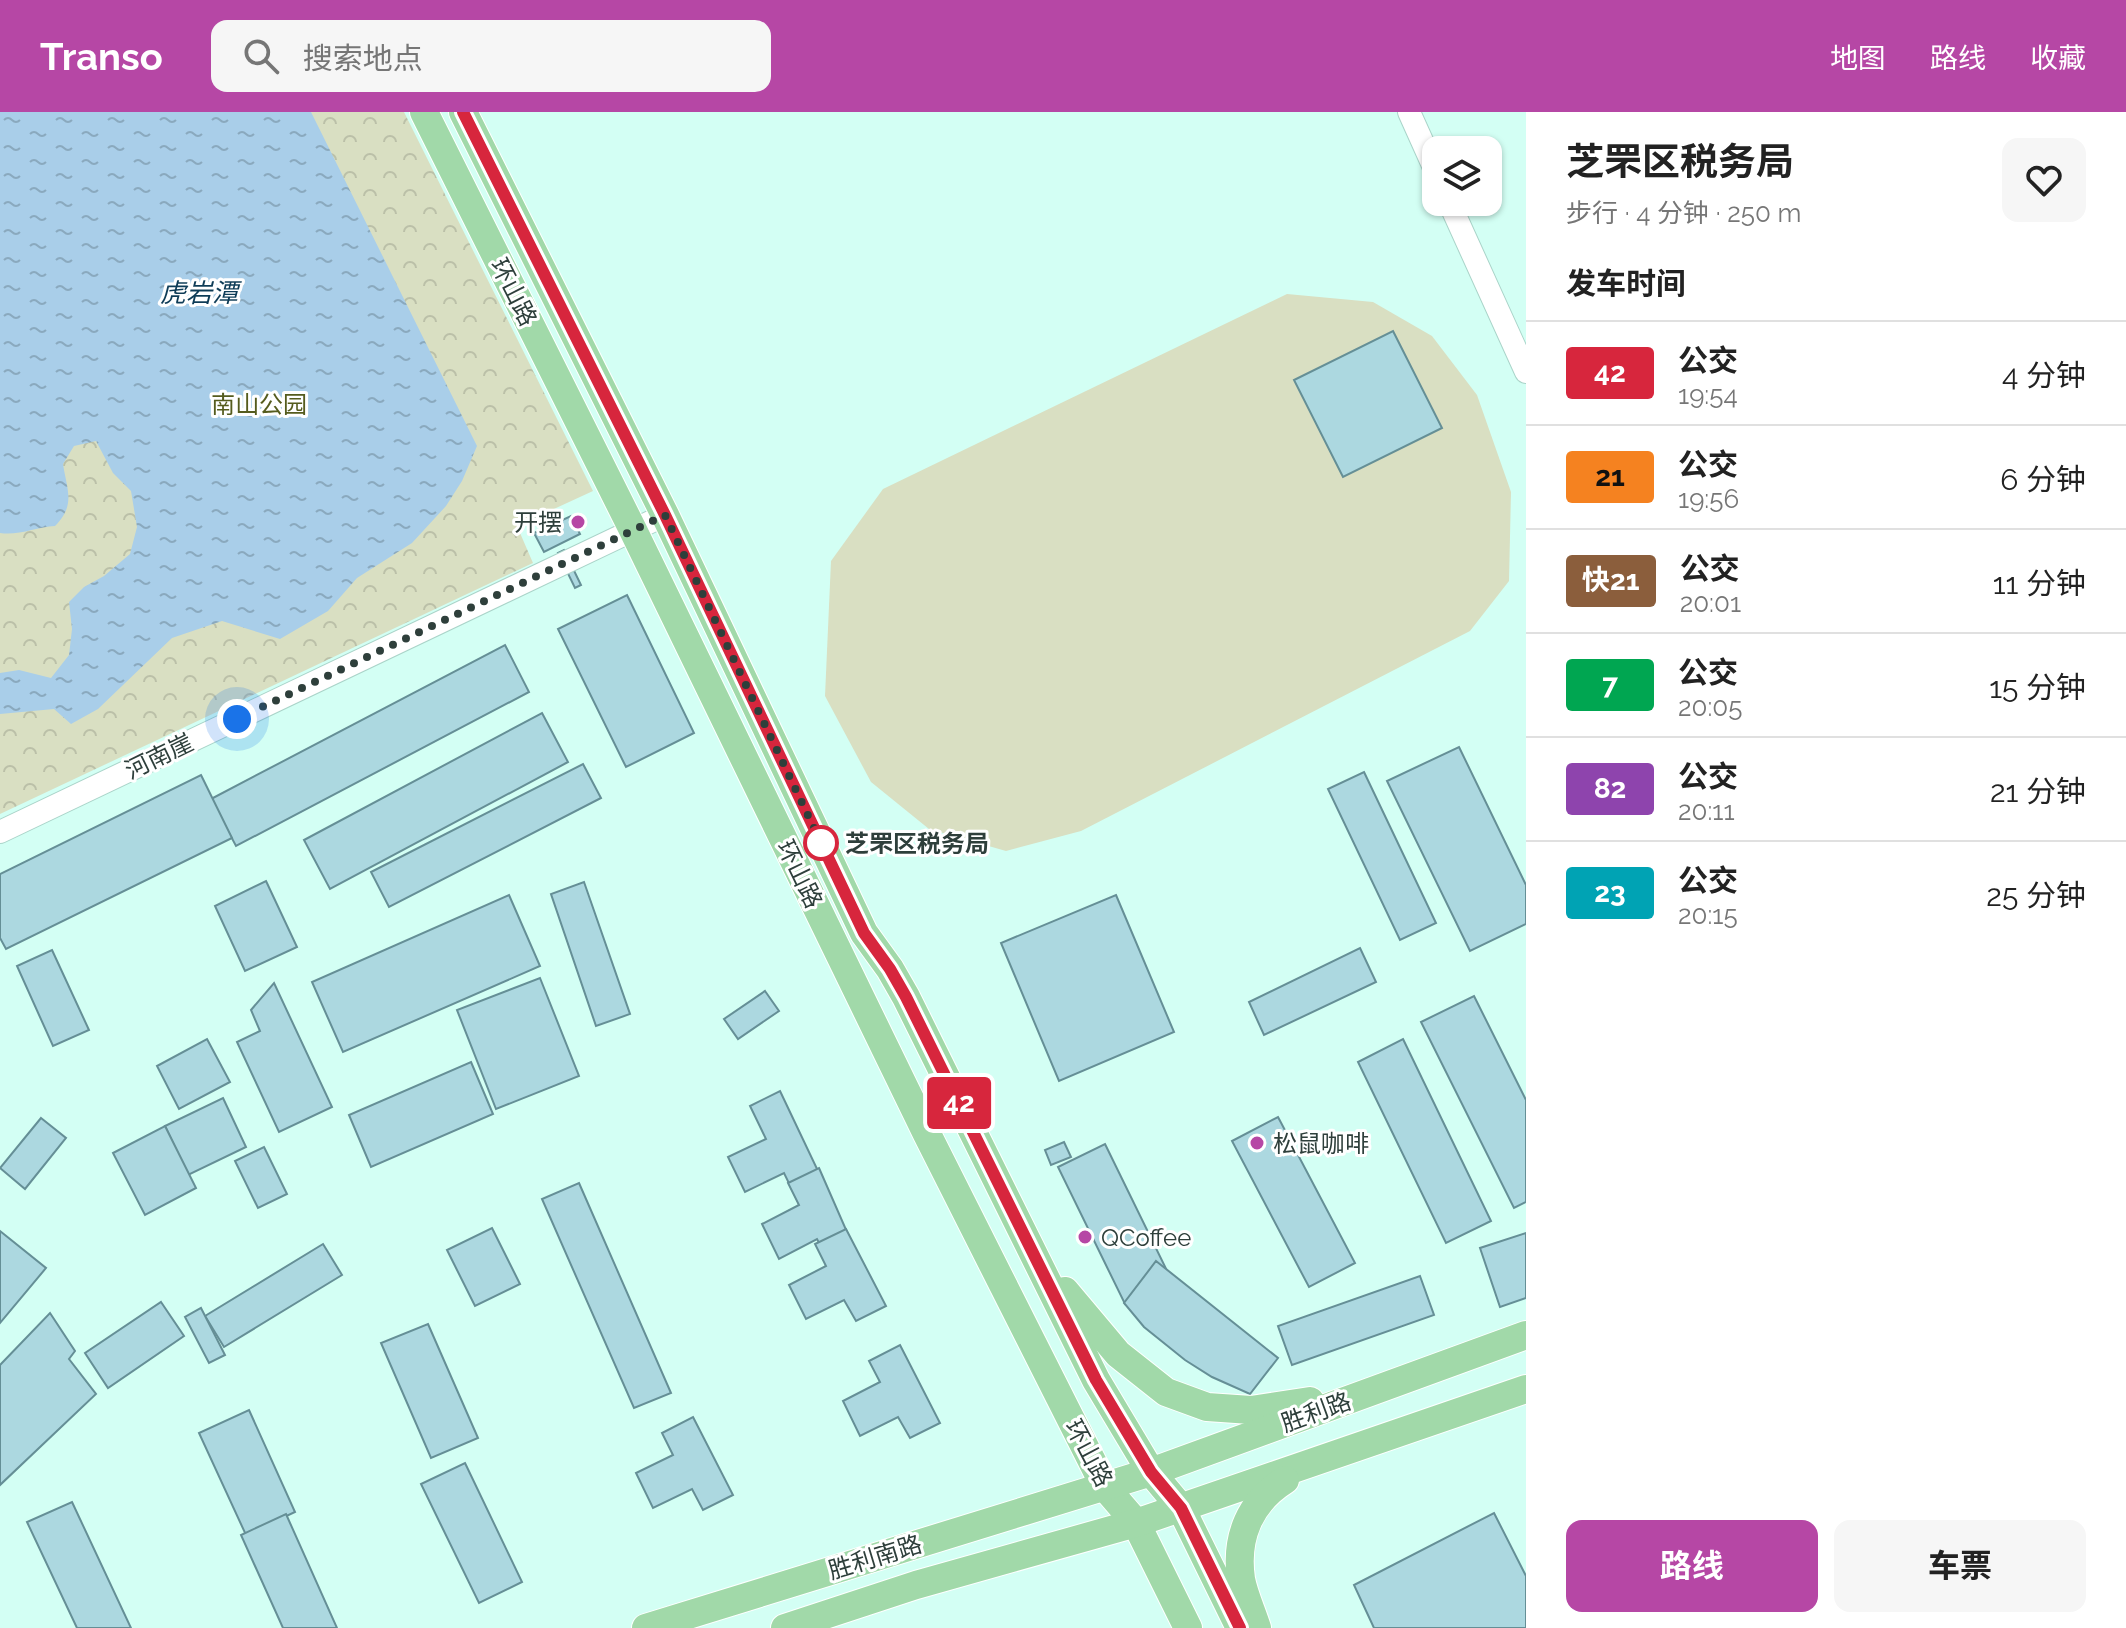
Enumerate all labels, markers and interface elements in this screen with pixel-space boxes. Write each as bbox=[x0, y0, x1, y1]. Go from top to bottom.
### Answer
search box bbox=[211, 20, 771, 92]
text: Transo bbox=[40, 34, 163, 79]
icon: search bbox=[239, 34, 283, 78]
text: 搜索地点 bbox=[303, 41, 423, 76]
text: 地图 bbox=[1830, 42, 1886, 75]
text: 路线 bbox=[1930, 42, 1986, 75]
text: 收藏 bbox=[2030, 42, 2086, 75]
map controls bbox=[1422, 136, 1502, 216]
button: layers bbox=[1422, 136, 1502, 216]
button: heart bbox=[2002, 138, 2086, 222]
text: 芝罘区税务局 bbox=[1566, 139, 1794, 184]
text: 步行 · 4 分钟 · 250 m bbox=[1566, 198, 1801, 228]
street label: 环山路 bbox=[485, 253, 543, 331]
text: 发车时间 bbox=[1566, 266, 1686, 301]
water label: 虎岩潭 bbox=[160, 278, 242, 308]
text: 公交 bbox=[1678, 343, 1738, 378]
text: 42 bbox=[1594, 356, 1626, 389]
text: 4 分钟 bbox=[2002, 358, 2086, 393]
text: 19:54 bbox=[1678, 380, 1738, 410]
park label: 南山公园 bbox=[211, 390, 307, 419]
text: 公交 bbox=[1678, 447, 1738, 482]
text: 21 bbox=[1595, 460, 1625, 493]
text: 6 分钟 bbox=[2000, 462, 2086, 497]
text: 19:56 bbox=[1678, 484, 1739, 514]
place label: 开摆 bbox=[514, 508, 562, 537]
marker: 开摆 bbox=[569, 513, 587, 531]
text: 公交 bbox=[1680, 551, 1740, 586]
text: 快21 bbox=[1582, 564, 1640, 597]
text: 11 分钟 bbox=[1993, 566, 2086, 601]
text: 20:01 bbox=[1680, 588, 1741, 618]
text: 公交 bbox=[1678, 655, 1738, 690]
text: 7 bbox=[1602, 668, 1618, 701]
text: 15 分钟 bbox=[1989, 670, 2086, 705]
text: 20:05 bbox=[1678, 692, 1742, 722]
your location bbox=[217, 699, 257, 739]
street label: 河南崖 bbox=[120, 727, 198, 785]
text: 公交 bbox=[1678, 759, 1738, 794]
text: 82 bbox=[1594, 772, 1626, 805]
text: 21 分钟 bbox=[1990, 774, 2086, 809]
text: 20:11 bbox=[1678, 796, 1735, 826]
marker: 芝罘区税务局 bbox=[804, 826, 838, 860]
place label: 芝罘区税务局 bbox=[845, 829, 989, 858]
street label: 环山路 bbox=[771, 835, 829, 913]
text: 公交 bbox=[1678, 863, 1738, 898]
text: 23 bbox=[1594, 876, 1626, 909]
text: 25 分钟 bbox=[1986, 878, 2086, 913]
text: 20:15 bbox=[1678, 900, 1738, 930]
line badge: 42 bbox=[923, 1077, 995, 1129]
text: 42 bbox=[943, 1086, 975, 1119]
place label: 松鼠咖啡 bbox=[1273, 1129, 1369, 1158]
marker: 松鼠咖啡 bbox=[1248, 1134, 1266, 1152]
place label: QCoffee bbox=[1101, 1223, 1191, 1252]
marker: QCoffee bbox=[1076, 1228, 1094, 1246]
street label: 胜利路 bbox=[1277, 1386, 1355, 1438]
street label: 环山路 bbox=[1059, 1414, 1119, 1492]
button: 路线 bbox=[1566, 1520, 1818, 1612]
button: 车票 bbox=[1834, 1520, 2086, 1612]
street label: 胜利南路 bbox=[825, 1529, 925, 1585]

